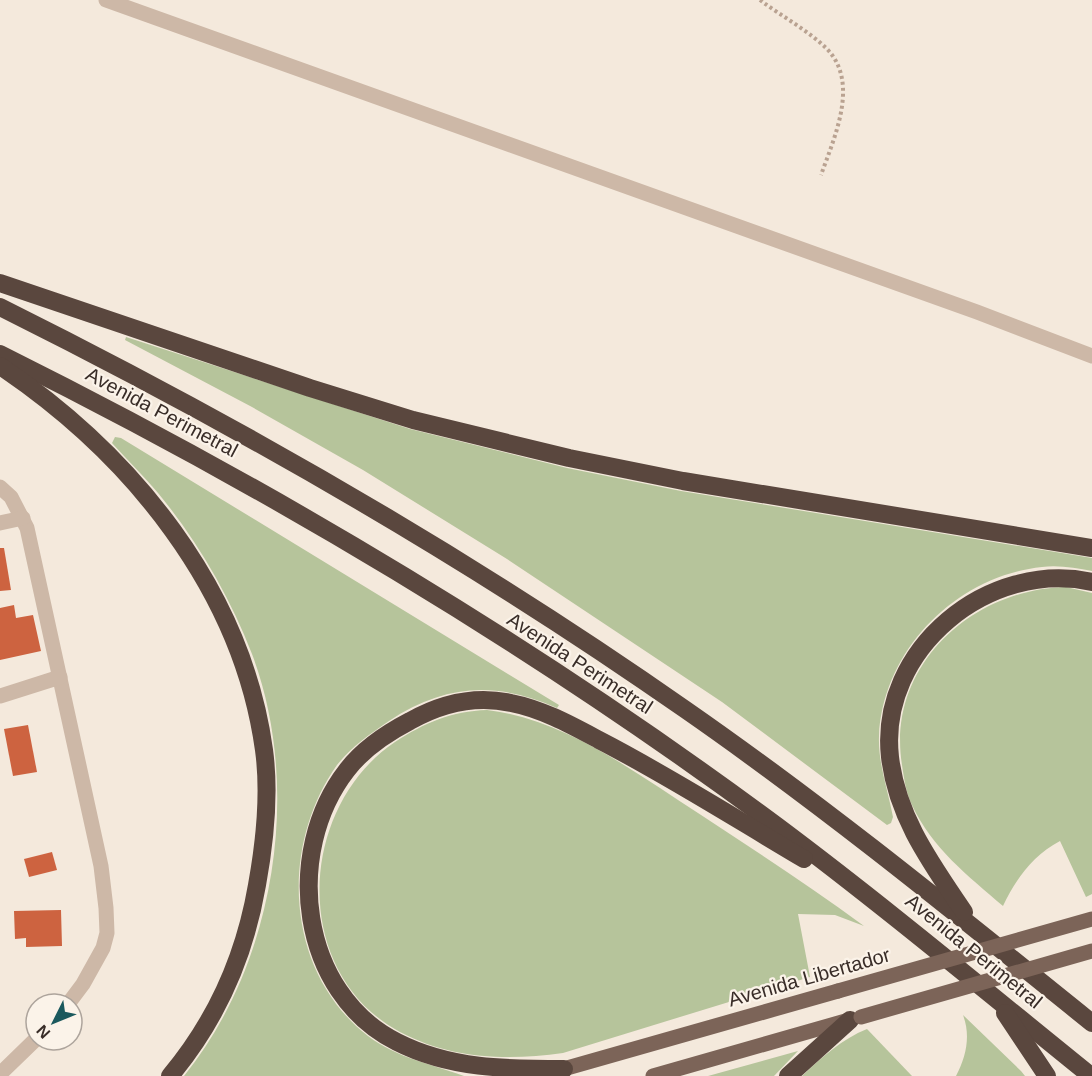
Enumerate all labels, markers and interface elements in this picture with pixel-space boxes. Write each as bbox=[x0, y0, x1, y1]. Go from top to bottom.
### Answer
street label: Avenida Perimetral bbox=[82, 363, 242, 461]
street label: Avenida Perimetral bbox=[503, 608, 657, 718]
street label: Avenida Perimetral bbox=[902, 889, 1046, 1013]
street label: Avenida Libertador bbox=[725, 943, 893, 1011]
north arrow bbox=[24, 992, 84, 1052]
text: N bbox=[33, 1022, 54, 1042]

